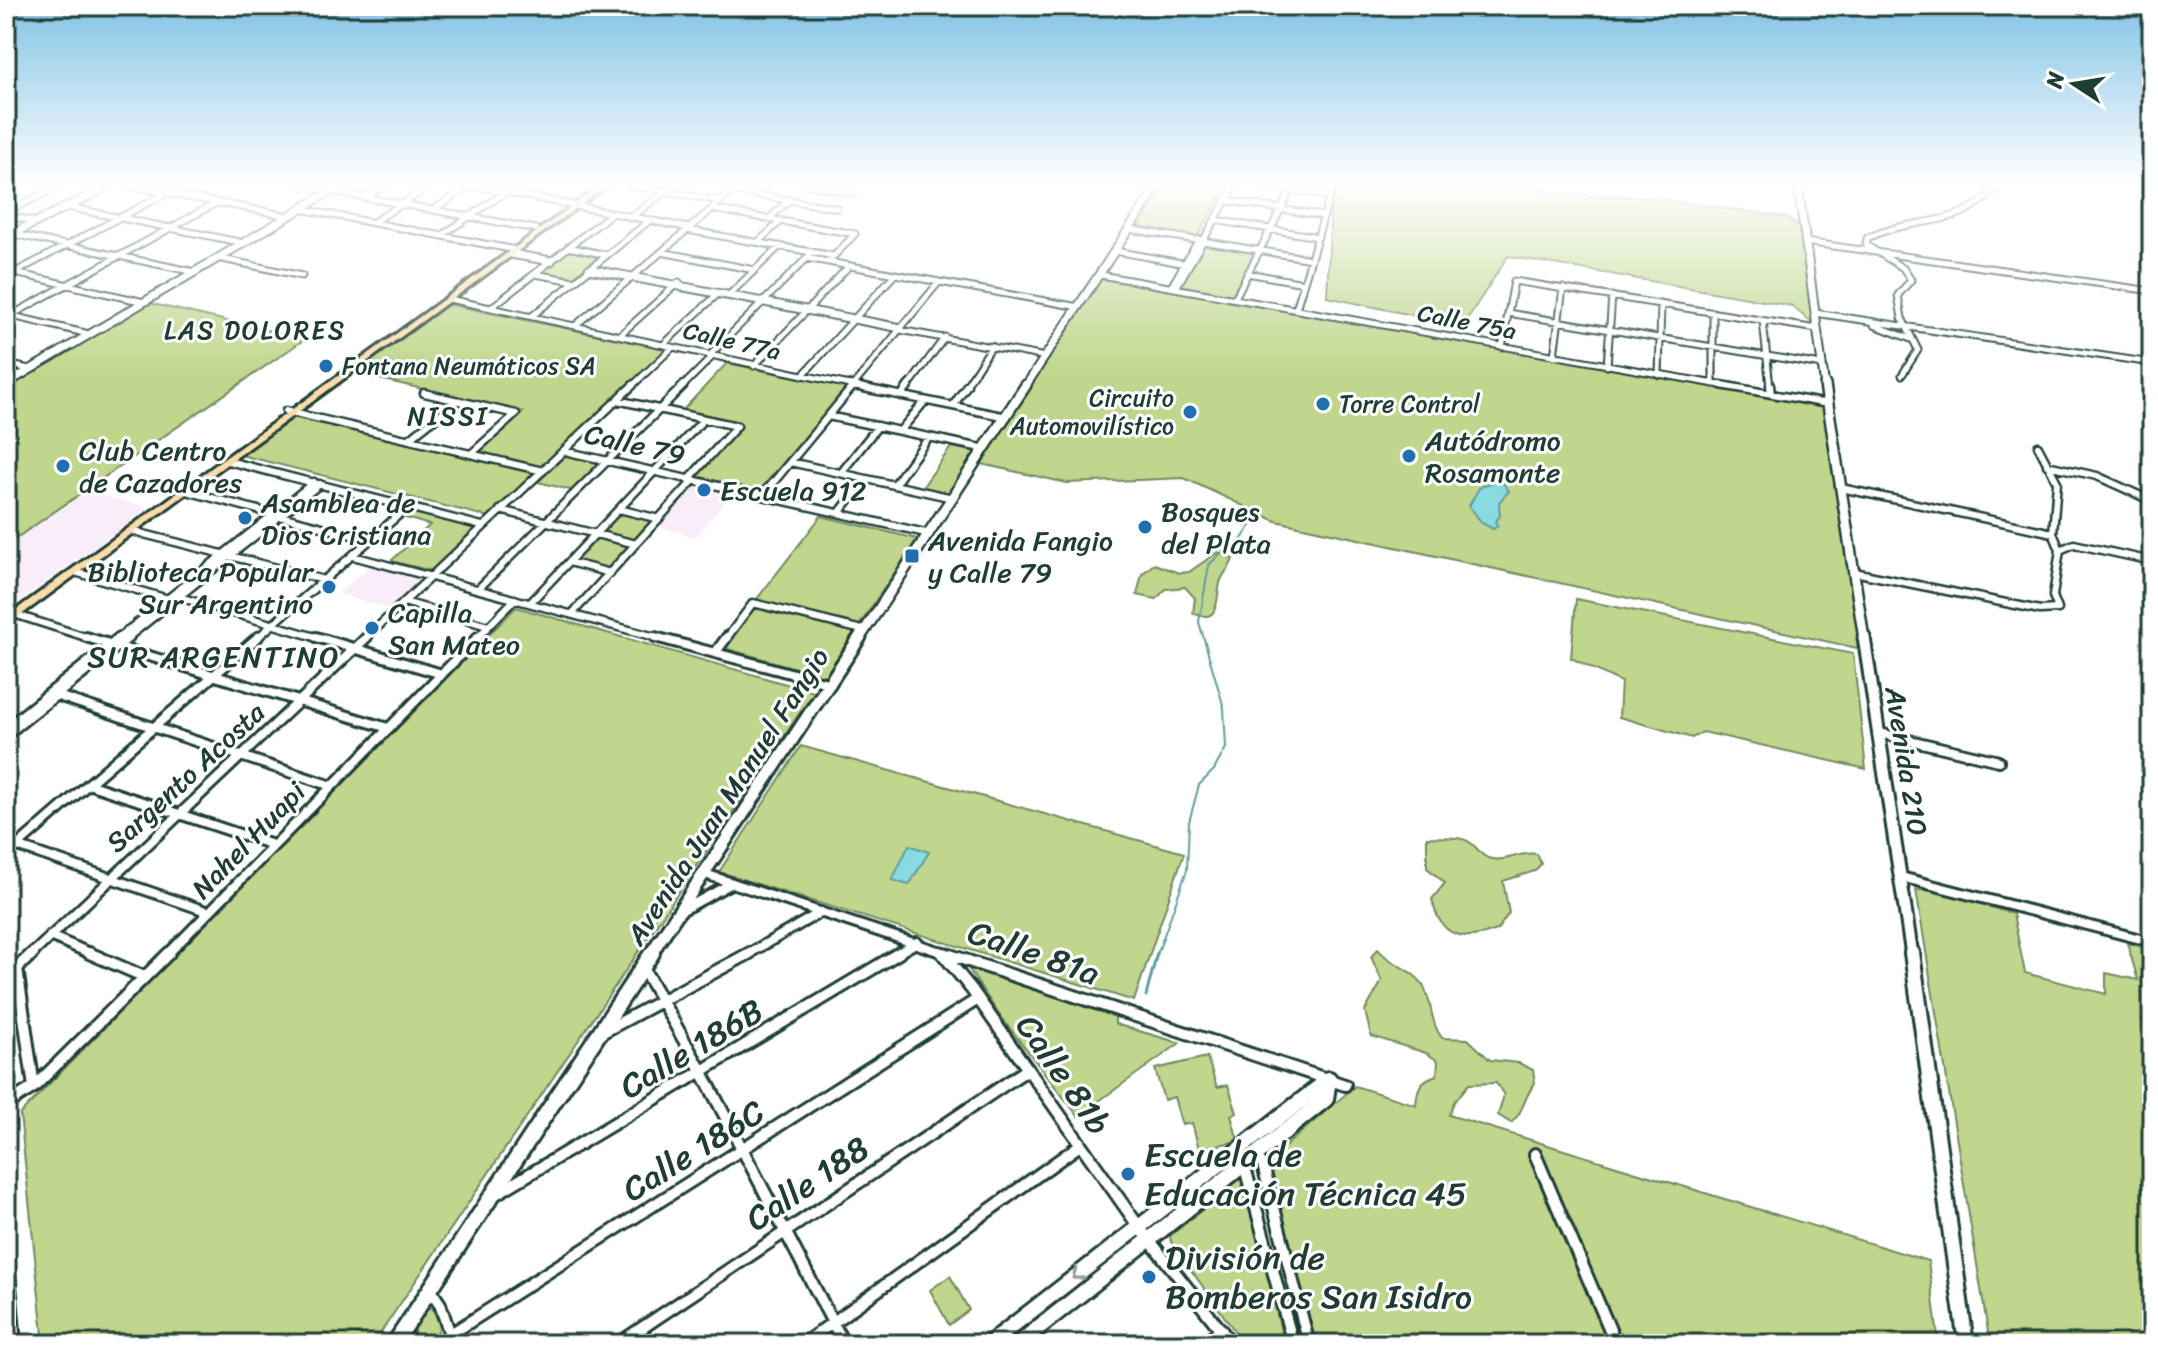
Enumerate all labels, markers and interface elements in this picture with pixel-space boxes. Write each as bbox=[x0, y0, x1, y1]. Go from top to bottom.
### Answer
north arrow bbox=[2034, 44, 2114, 124]
text: N bbox=[2034, 68, 2076, 92]
street label: Calle 75a bbox=[1414, 292, 1520, 352]
district label: LAS DOLORES bbox=[164, 307, 346, 353]
street label: Calle 77a bbox=[679, 309, 785, 373]
place label: Fontana Neumáticos SA bbox=[342, 345, 596, 387]
marker: Fontana Neumáticos SA bbox=[317, 357, 335, 375]
place label: Circuito Automovilístico bbox=[1009, 377, 1174, 447]
place label: Torre Control bbox=[1339, 383, 1481, 425]
district label: NISSI bbox=[407, 393, 489, 439]
marker: Torre Control bbox=[1314, 395, 1332, 413]
marker: Circuito Automovilístico bbox=[1181, 403, 1199, 421]
street label: Calle 79 bbox=[580, 409, 690, 480]
place label: Autódromo Rosamonte bbox=[1424, 416, 1561, 497]
place label: Club Centro de Cazadores bbox=[79, 426, 242, 507]
marker: Autódromo Rosamonte bbox=[1400, 447, 1418, 465]
marker: Club Centro de Cazadores bbox=[54, 457, 72, 475]
place label: Escuela 912 bbox=[720, 466, 866, 515]
place label: Asamblea de Dios Cristiana bbox=[260, 478, 431, 559]
marker: Escuela 912 bbox=[695, 481, 713, 499]
place label: Bosques del Plata bbox=[1161, 487, 1271, 568]
marker: Asamblea de Dios Cristiana bbox=[236, 509, 254, 527]
place label: Avenida Fangio y Calle 79 bbox=[927, 516, 1113, 597]
marker: Bosques del Plata bbox=[1136, 518, 1154, 536]
place label: Biblioteca Popular Sur Argentino bbox=[88, 547, 315, 628]
marker: Avenida Fangio y Calle 79 bbox=[903, 547, 921, 565]
marker: Biblioteca Popular Sur Argentino bbox=[320, 578, 338, 596]
place label: Capilla San Mateo bbox=[388, 588, 520, 669]
marker: Capilla San Mateo bbox=[363, 619, 381, 637]
district label: SUR ARGENTINO bbox=[87, 630, 341, 684]
street label: Avenida Juan Manuel Fangio bbox=[612, 637, 843, 956]
street label: Avenida 210 bbox=[1870, 682, 1942, 839]
street label: Sargento Acosta bbox=[94, 689, 278, 865]
street label: Nahel Huapi bbox=[179, 769, 319, 911]
street label: Calle 81a bbox=[960, 902, 1108, 1003]
street label: Calle 186B bbox=[608, 982, 775, 1116]
street label: Calle 81b bbox=[999, 1001, 1127, 1148]
street label: Calle 186C bbox=[610, 1083, 777, 1219]
street label: Calle 188 bbox=[733, 1120, 882, 1248]
place label: Escuela de Educación Técnica 45 bbox=[1144, 1125, 1467, 1224]
marker: Escuela de Educación Técnica 45 bbox=[1119, 1165, 1137, 1183]
place label: División de Bomberos San Isidro bbox=[1165, 1228, 1472, 1327]
one-way arrow bbox=[1072, 1265, 1086, 1280]
marker: División de Bomberos San Isidro bbox=[1140, 1268, 1158, 1286]

